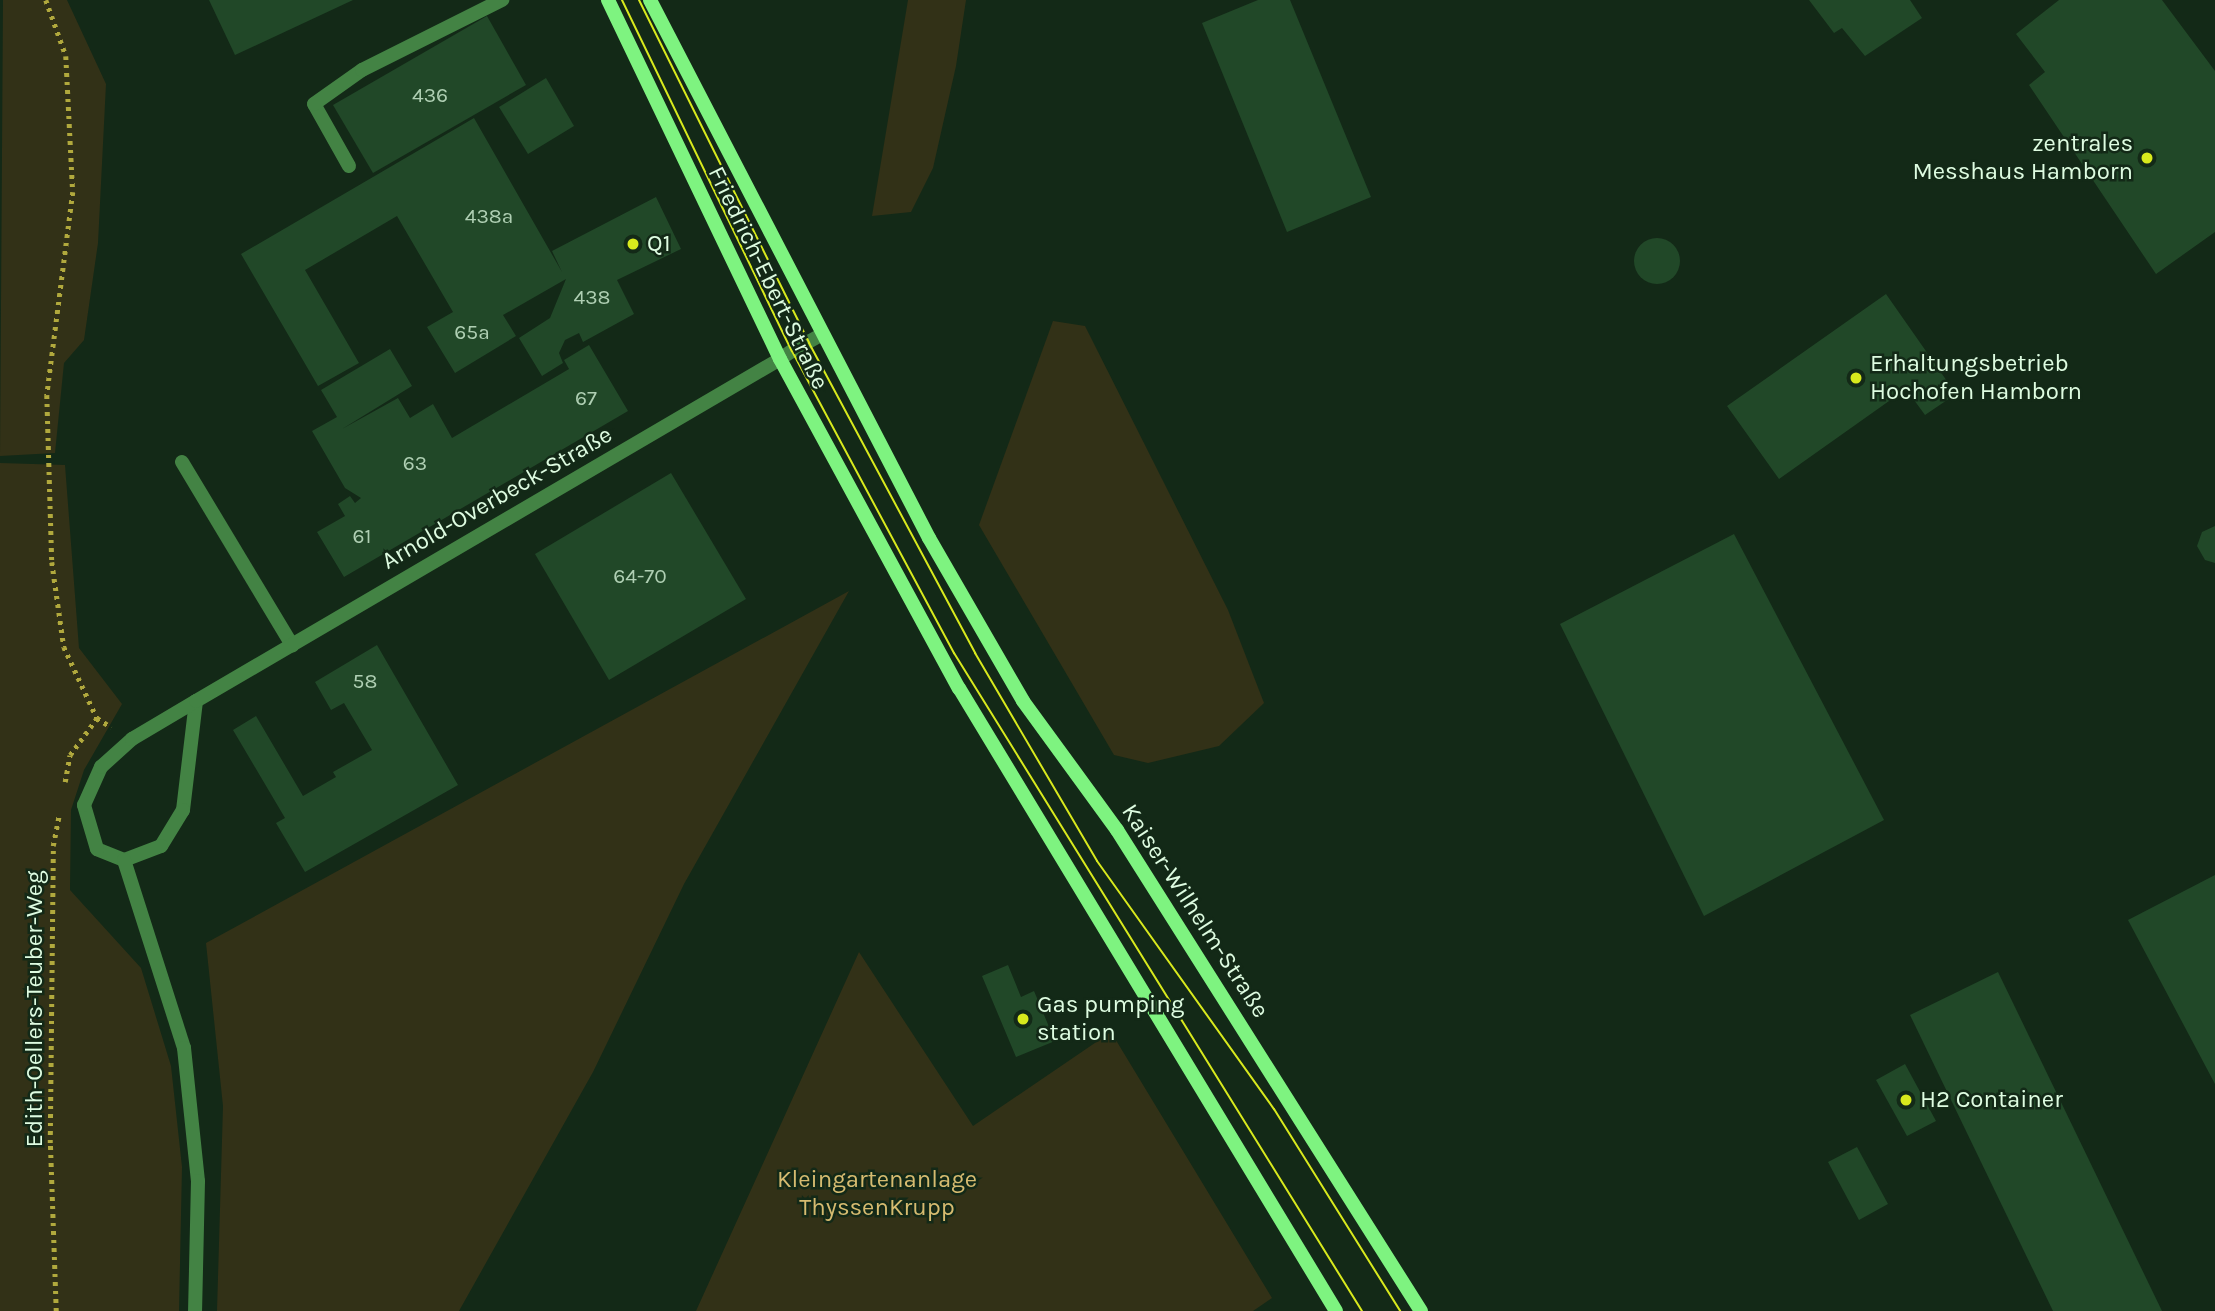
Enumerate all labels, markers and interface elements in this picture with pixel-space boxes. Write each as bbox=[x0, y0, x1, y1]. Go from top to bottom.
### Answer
house number: 436 bbox=[412, 82, 448, 108]
place label: zentrales Messhaus Hamborn bbox=[1912, 130, 2133, 186]
marker: zentrales Messhaus Hamborn bbox=[2139, 150, 2155, 166]
street label: Friedrich-Ebert-Straße bbox=[701, 162, 835, 394]
house number: 438a bbox=[465, 203, 513, 229]
place label: Q1 bbox=[647, 230, 671, 258]
marker: Q1 bbox=[625, 236, 641, 252]
house number: 438 bbox=[573, 284, 611, 310]
house number: 65a bbox=[454, 319, 490, 345]
place label: Erhaltungsbetrieb Hochofen Hamborn bbox=[1870, 350, 2082, 406]
marker: Erhaltungsbetrieb Hochofen Hamborn bbox=[1848, 370, 1864, 386]
house number: 67 bbox=[575, 385, 597, 411]
street label: Arnold-Overbeck-Straße bbox=[377, 420, 617, 576]
house number: 63 bbox=[403, 450, 427, 476]
house number: 61 bbox=[353, 523, 371, 549]
house number: 64-70 bbox=[613, 563, 667, 589]
house number: 58 bbox=[353, 668, 377, 694]
street label: Kaiser-Wilhelm-Straße bbox=[1115, 799, 1275, 1023]
street label: Edith-Oellers-Teuber-Weg bbox=[21, 870, 49, 1148]
place label: Gas pumping station bbox=[1037, 991, 1184, 1047]
marker: Gas pumping station bbox=[1015, 1011, 1031, 1027]
place label: H2 Container bbox=[1920, 1086, 2063, 1114]
marker: H2 Container bbox=[1898, 1092, 1914, 1108]
park label: Kleingartenanlage ThyssenKrupp bbox=[777, 1166, 977, 1222]

